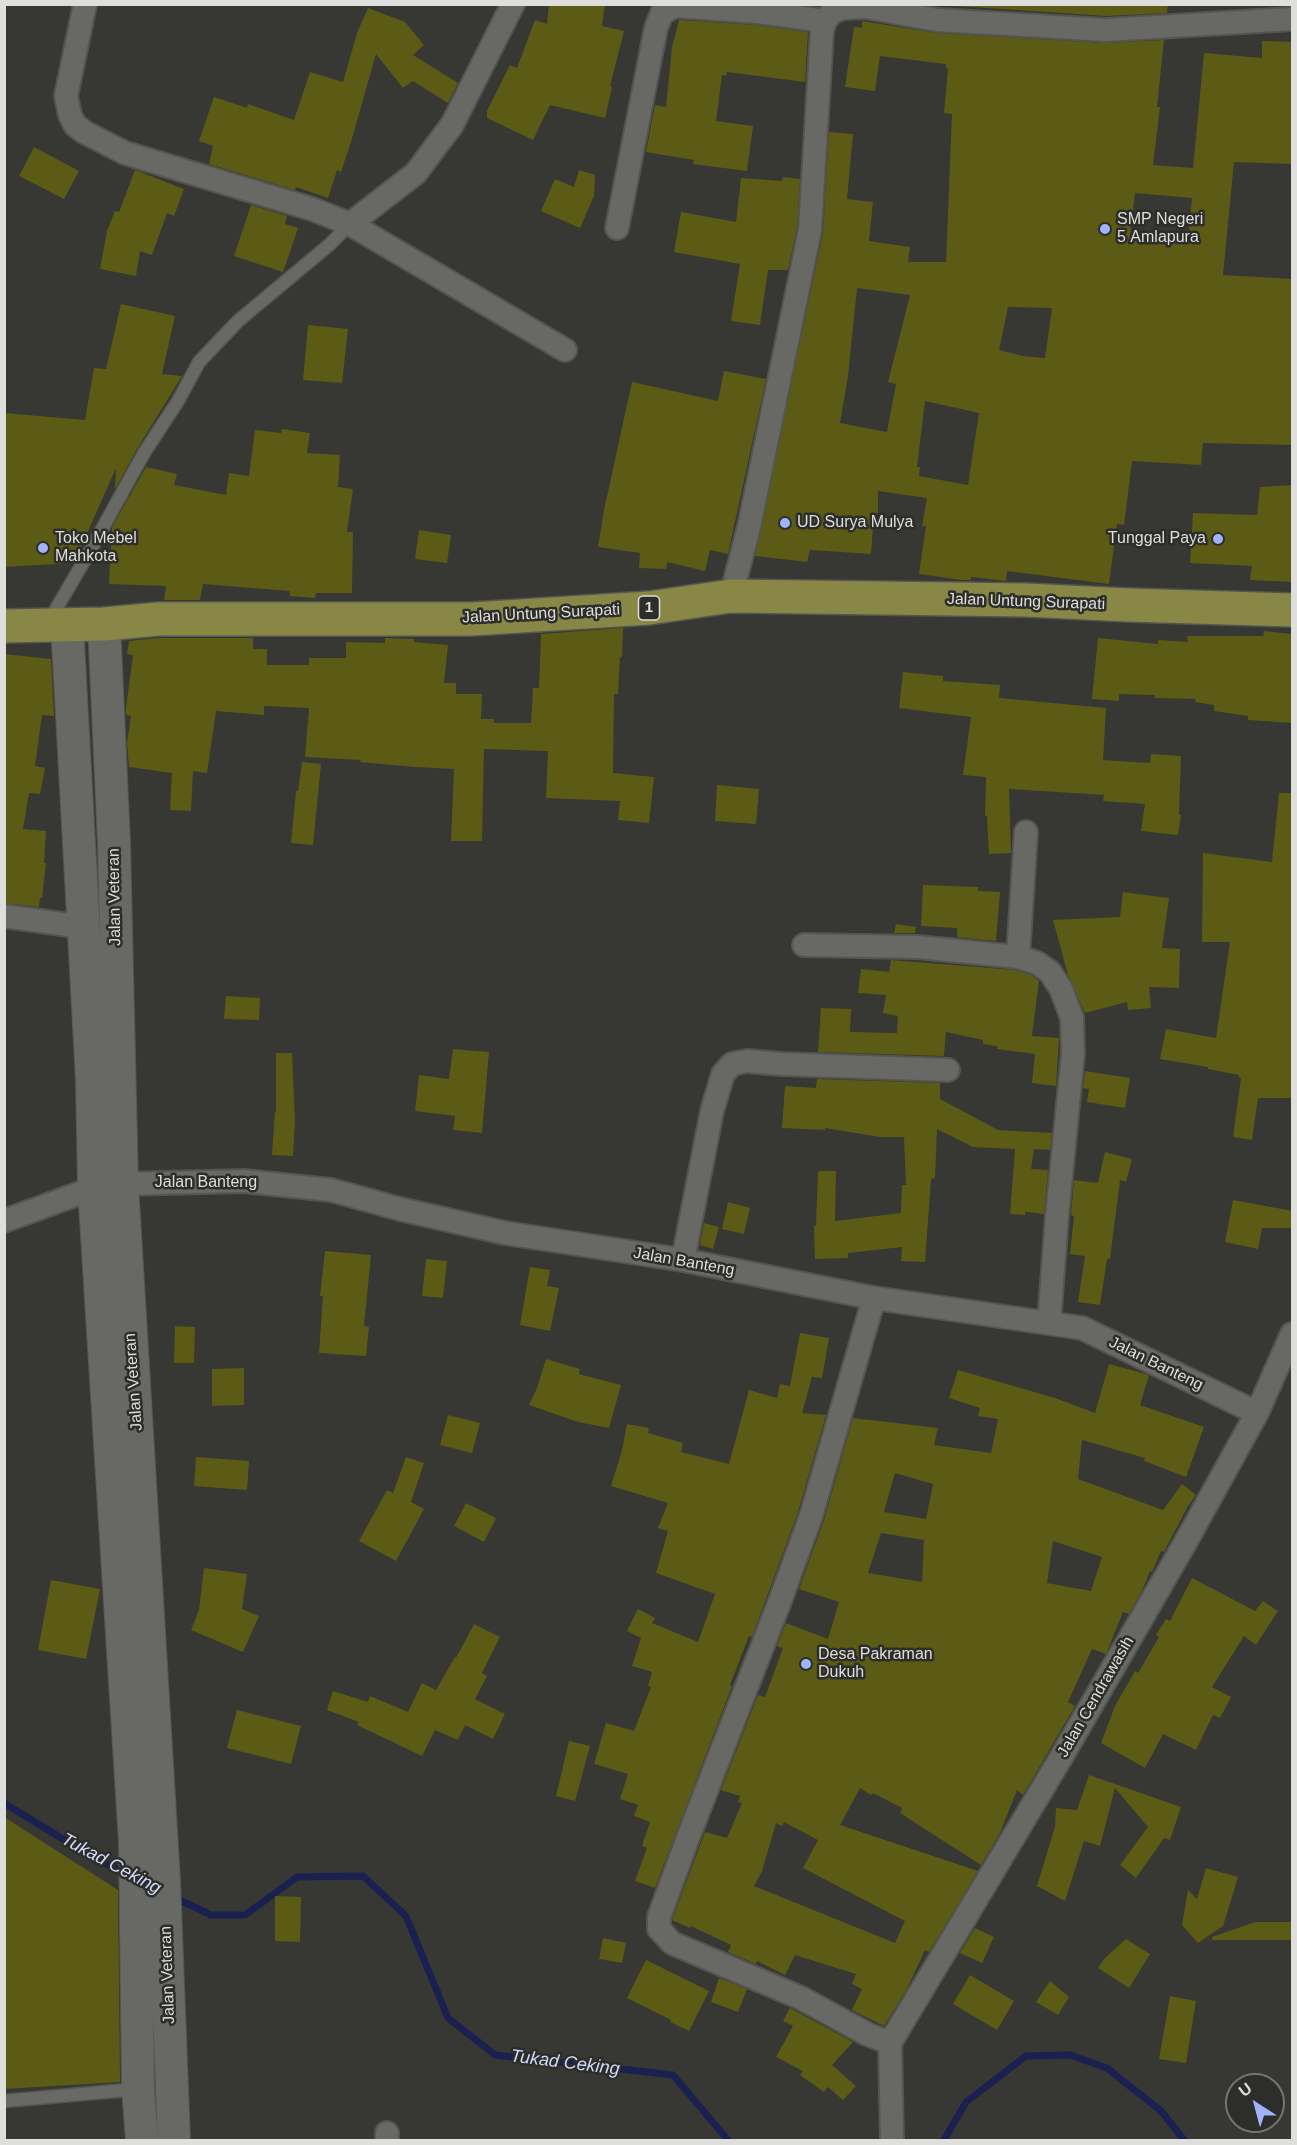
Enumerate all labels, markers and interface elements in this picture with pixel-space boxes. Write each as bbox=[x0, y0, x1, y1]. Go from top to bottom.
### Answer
place label: SMP Negeri 5 Amlapura bbox=[1117, 210, 1203, 248]
marker: SMP Negeri 5 Amlapura bbox=[1098, 222, 1112, 236]
place label: UD Surya Mulya bbox=[797, 513, 913, 533]
marker: UD Surya Mulya bbox=[778, 516, 792, 530]
place label: Toko Mebel Mahkota bbox=[55, 529, 137, 567]
place label: Tunggal Paya bbox=[1108, 529, 1206, 549]
marker: Tunggal Paya bbox=[1211, 532, 1225, 546]
marker: Toko Mebel Mahkota bbox=[36, 541, 50, 555]
street label: Jalan Untung Surapati bbox=[947, 590, 1105, 614]
road number: 1 bbox=[638, 596, 660, 620]
street label: Jalan Untung Surapati bbox=[461, 600, 621, 628]
street label: Jalan Veteran bbox=[105, 848, 125, 946]
street label: Jalan Banteng bbox=[155, 1173, 257, 1193]
street label: Jalan Banteng bbox=[632, 1244, 736, 1280]
street label: Jalan Veteran bbox=[121, 1333, 147, 1431]
street label: Jalan Banteng bbox=[1106, 1333, 1206, 1395]
street label: Jalan Cendrawasih bbox=[1054, 1633, 1138, 1761]
place label: Desa Pakraman Dukuh bbox=[818, 1645, 933, 1683]
marker: Desa Pakraman Dukuh bbox=[799, 1657, 813, 1671]
water label: Tukad Ceking bbox=[57, 1829, 165, 1899]
street label: Jalan Veteran bbox=[157, 1926, 179, 2024]
water label: Tukad Ceking bbox=[509, 2046, 621, 2080]
north arrow bbox=[1225, 2073, 1285, 2133]
text: U bbox=[1236, 2079, 1255, 2100]

